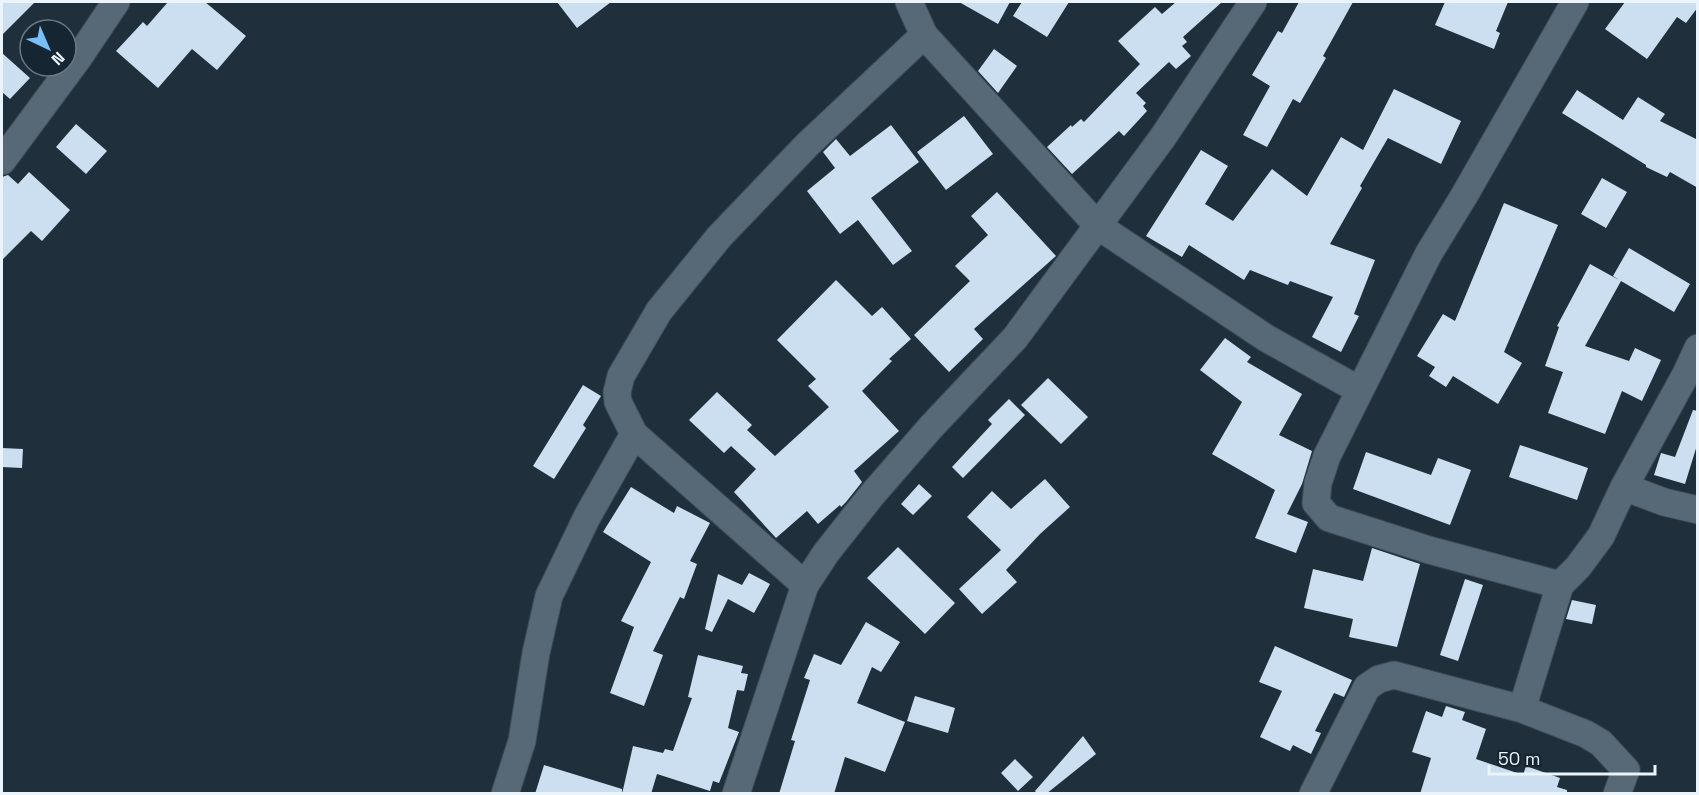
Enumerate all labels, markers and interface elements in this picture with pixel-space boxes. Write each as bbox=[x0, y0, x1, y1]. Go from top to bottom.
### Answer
north arrow bbox=[18, 18, 78, 78]
text: N bbox=[47, 47, 69, 70]
scale bar bbox=[1489, 738, 1656, 776]
text: 50 m bbox=[1498, 747, 1540, 770]

